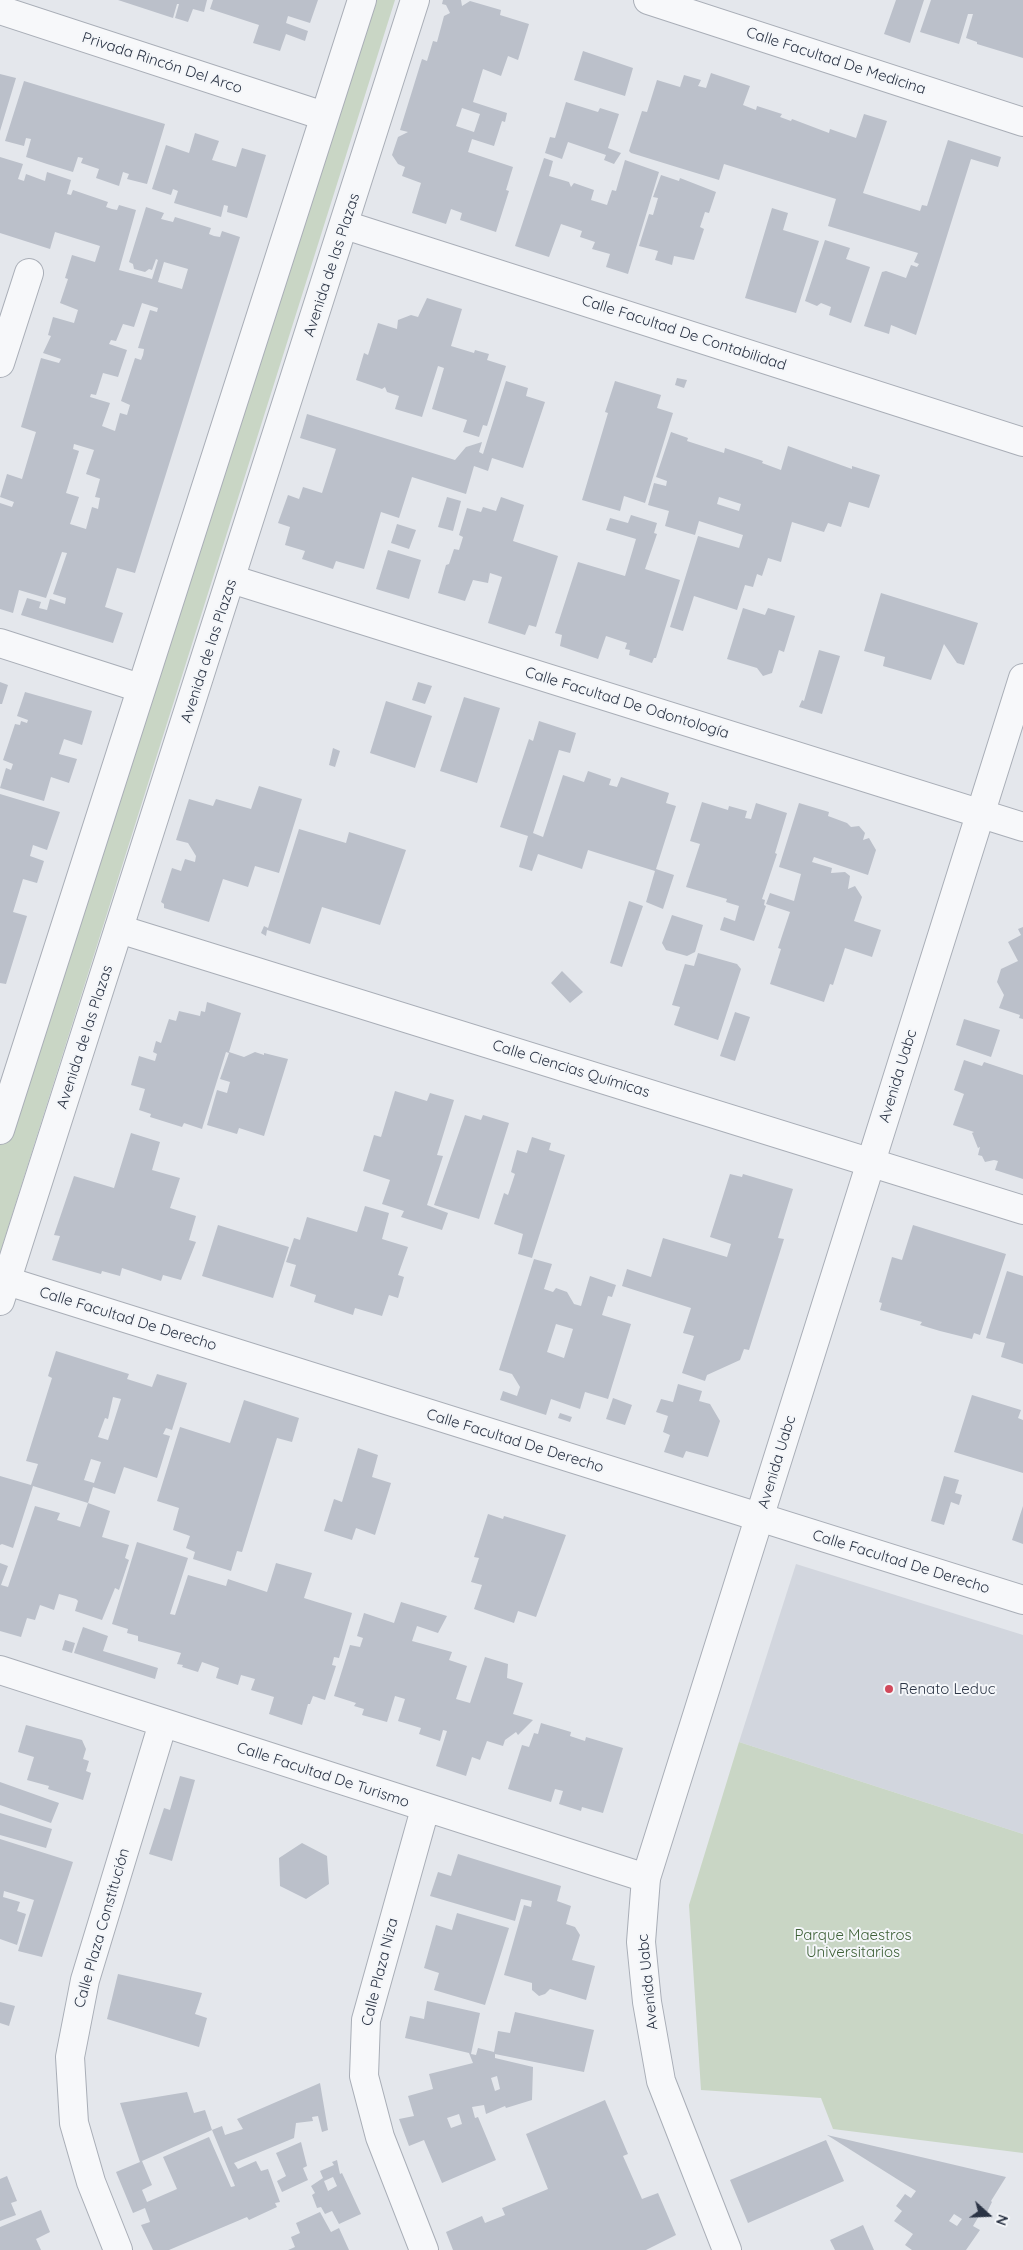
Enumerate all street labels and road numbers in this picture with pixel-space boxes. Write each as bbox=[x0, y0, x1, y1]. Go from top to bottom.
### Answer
street label: Calle Facultad De Medicina bbox=[744, 23, 928, 99]
street label: Privada Rincón Del Arco bbox=[80, 29, 244, 97]
street label: Avenida de las Plazas bbox=[300, 191, 364, 339]
street label: Calle Facultad De Contabilidad bbox=[579, 291, 789, 375]
street label: Avenida de las Plazas bbox=[177, 577, 241, 725]
street label: Calle Facultad De Odontología bbox=[523, 663, 731, 743]
street label: Avenida de las Plazas bbox=[53, 963, 117, 1111]
street label: Avenida Uabc bbox=[875, 1027, 921, 1125]
street label: Calle Ciencias Químicas bbox=[490, 1036, 652, 1102]
street label: Calle Facultad De Derecho bbox=[37, 1283, 219, 1355]
street label: Calle Facultad De Derecho bbox=[424, 1405, 606, 1477]
street label: Avenida Uabc bbox=[754, 1413, 800, 1511]
street label: Calle Facultad De Derecho bbox=[810, 1526, 992, 1598]
street label: Calle Facultad De Turismo bbox=[234, 1739, 412, 1811]
street label: Calle Plaza Constitución bbox=[71, 1846, 133, 2010]
street label: Calle Plaza Niza bbox=[358, 1916, 402, 2028]
street label: Avenida Uabc bbox=[634, 1933, 662, 2031]

